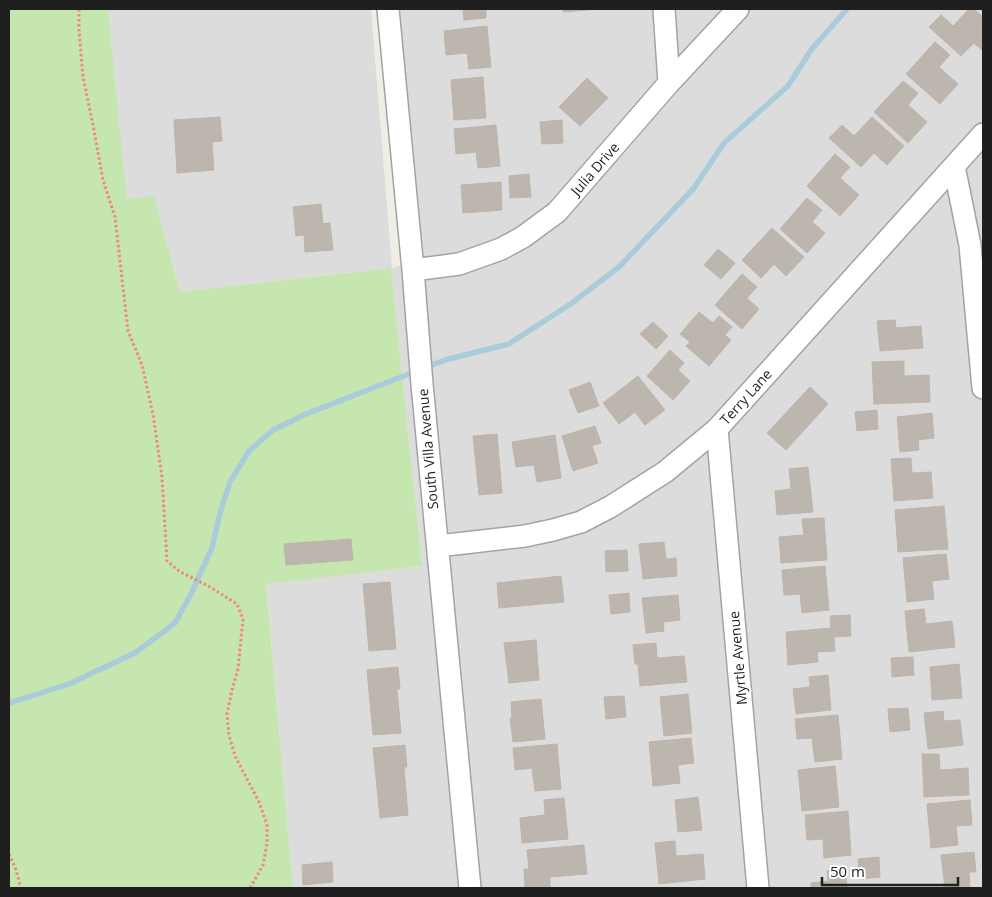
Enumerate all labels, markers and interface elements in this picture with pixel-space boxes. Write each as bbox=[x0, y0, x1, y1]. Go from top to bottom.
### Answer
street label: Julia Drive bbox=[565, 138, 623, 201]
street label: Terry Lane bbox=[715, 364, 776, 429]
street label: South Villa Avenue bbox=[413, 388, 442, 510]
street label: Myrtle Avenue bbox=[724, 610, 751, 706]
scale bar bbox=[822, 854, 958, 886]
text: 50 m bbox=[830, 861, 865, 881]

